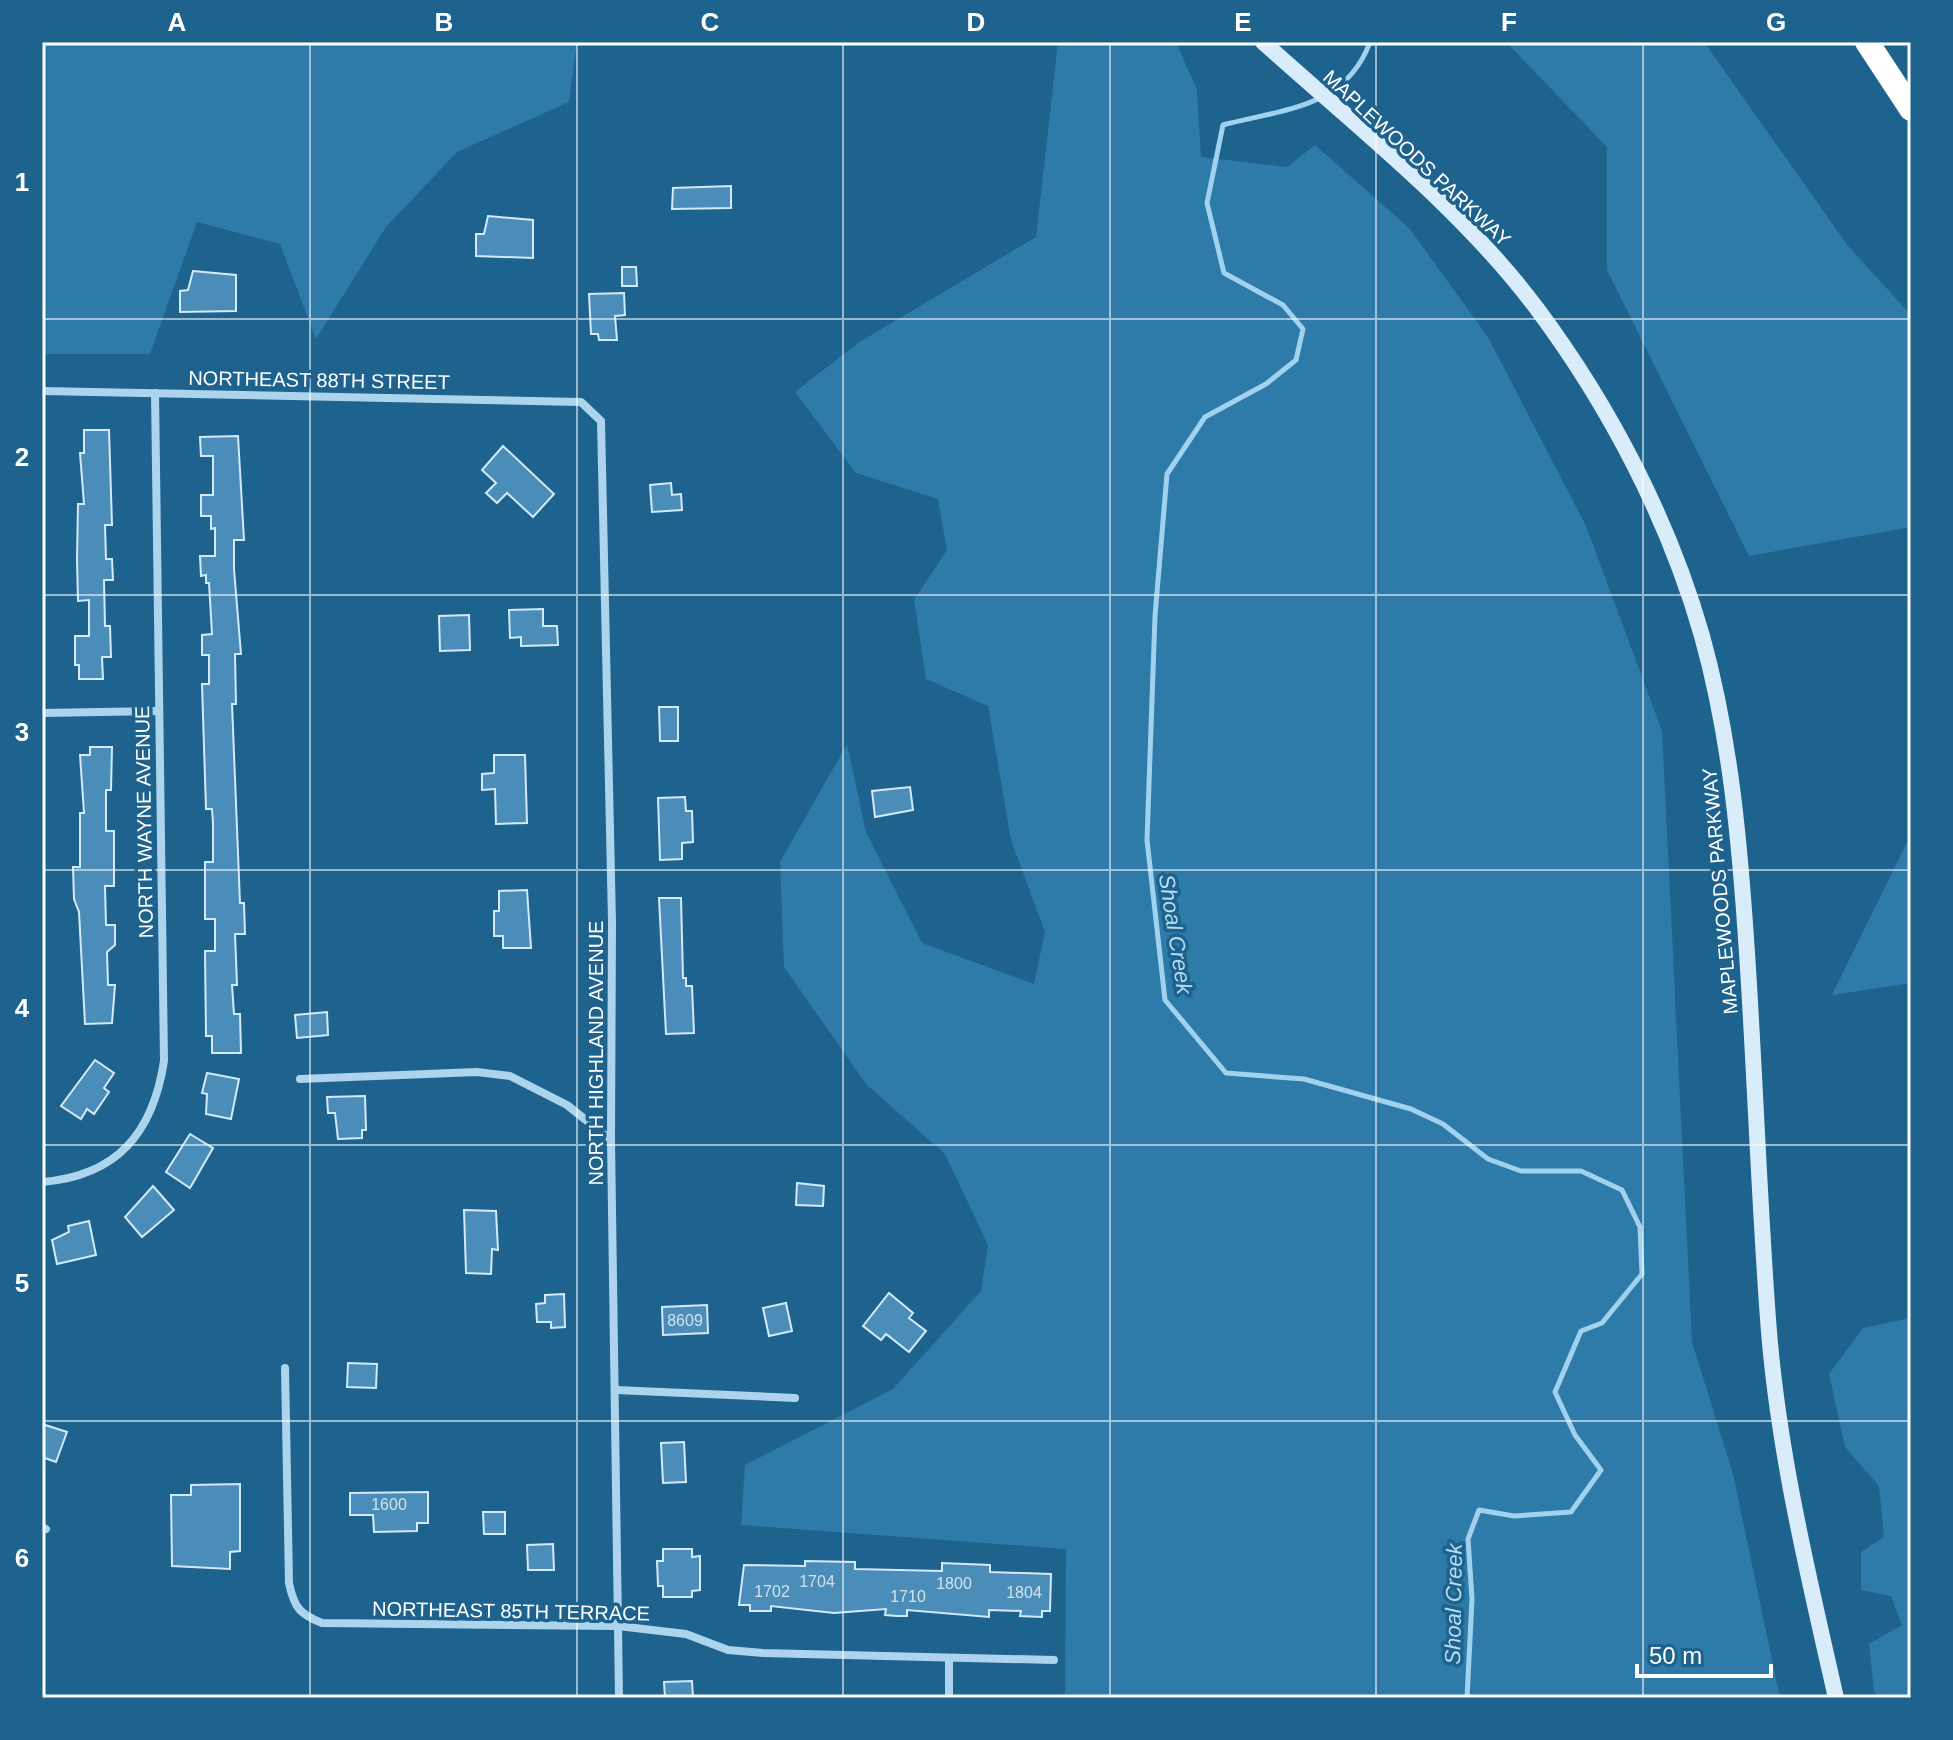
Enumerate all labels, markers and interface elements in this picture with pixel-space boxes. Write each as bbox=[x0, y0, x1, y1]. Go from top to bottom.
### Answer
text: A bbox=[168, 7, 187, 37]
text: B bbox=[435, 7, 453, 37]
text: C bbox=[701, 7, 720, 37]
text: D bbox=[967, 7, 985, 37]
text: E bbox=[1234, 7, 1252, 37]
text: F bbox=[1501, 7, 1517, 37]
text: G bbox=[1766, 7, 1786, 37]
street label: MAPLEWOODS PARKWAY bbox=[1319, 66, 1515, 250]
text: 1 bbox=[15, 167, 29, 197]
street label: NORTHEAST 88TH STREET bbox=[188, 367, 450, 393]
text: 2 bbox=[15, 442, 29, 472]
street label: NORTH WAYNE AVENUE bbox=[131, 706, 157, 938]
text: 3 bbox=[15, 717, 29, 747]
street label: MAPLEWOODS PARKWAY bbox=[1698, 767, 1742, 1015]
water label: Shoal Creek bbox=[1154, 872, 1197, 997]
street label: NORTH HIGHLAND AVENUE bbox=[585, 921, 607, 1185]
text: 4 bbox=[15, 993, 30, 1023]
text: 5 bbox=[15, 1268, 29, 1298]
house number: 8609 bbox=[667, 1312, 703, 1329]
house number: 1600 bbox=[371, 1496, 407, 1513]
water label: Shoal Creek bbox=[1440, 1542, 1467, 1665]
text: 6 bbox=[15, 1543, 29, 1573]
house number: 1704 bbox=[799, 1573, 835, 1590]
house number: 1800 bbox=[936, 1575, 972, 1592]
house number: 1702 bbox=[754, 1583, 790, 1600]
house number: 1804 bbox=[1006, 1584, 1042, 1601]
house number: 1710 bbox=[890, 1588, 926, 1605]
street label: NORTHEAST 85TH TERRACE bbox=[372, 1598, 650, 1624]
scale bar bbox=[1637, 1628, 1771, 1678]
text: 50 m bbox=[1649, 1642, 1702, 1669]

